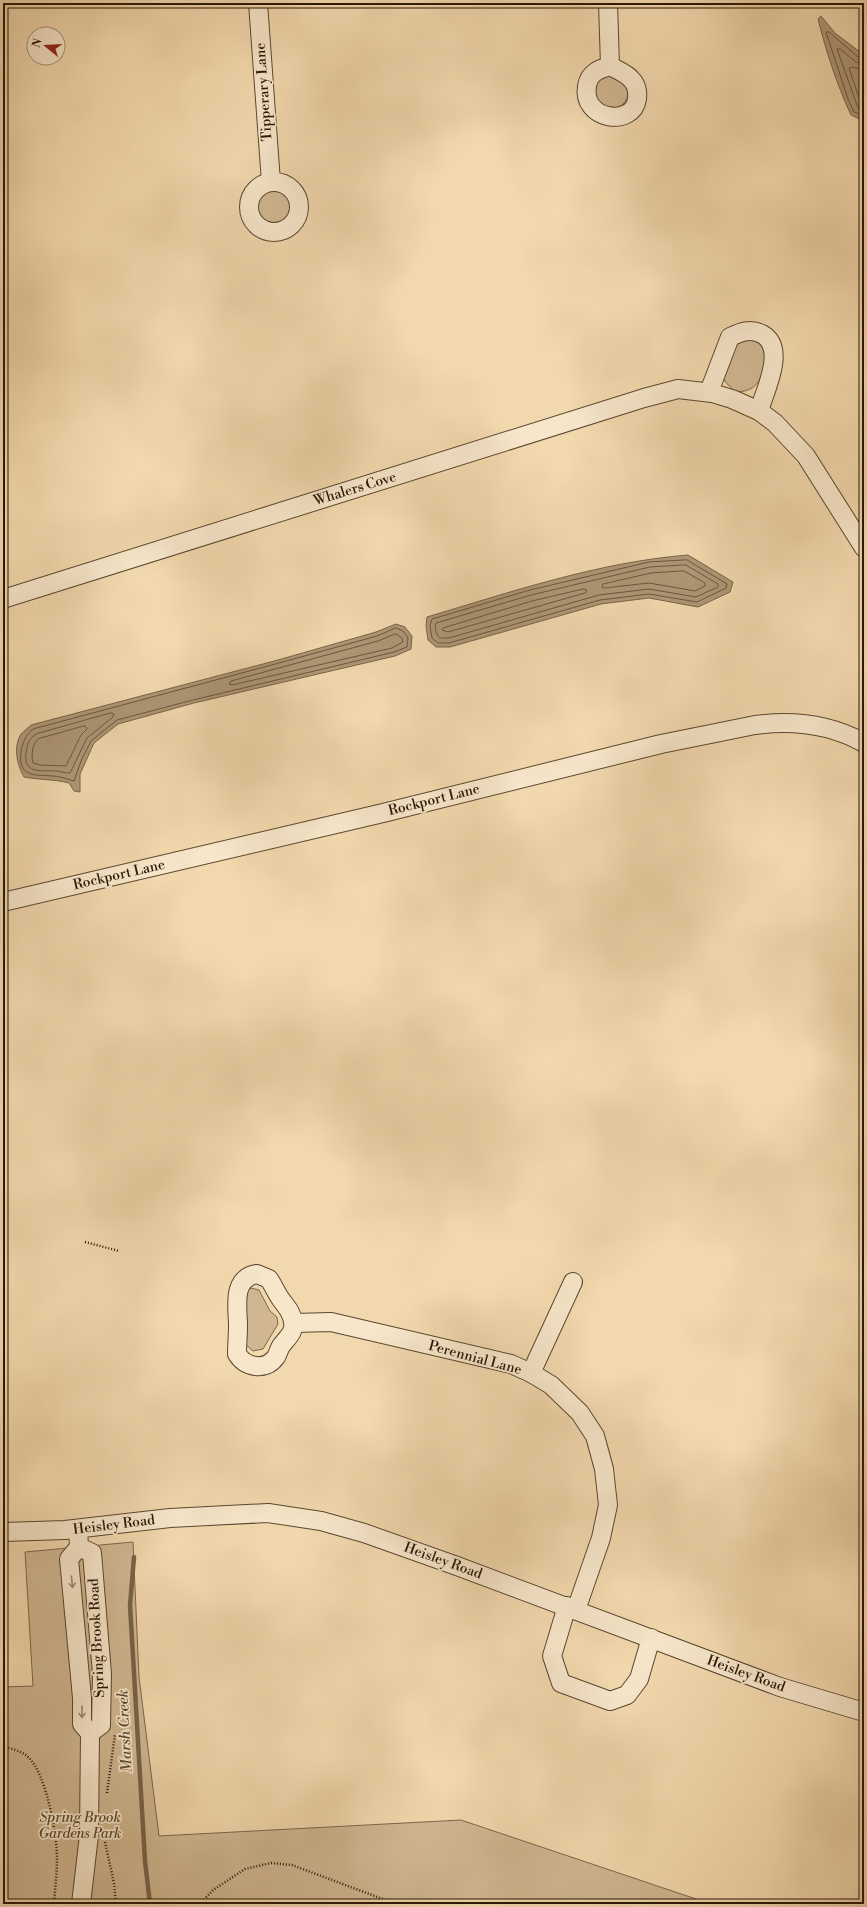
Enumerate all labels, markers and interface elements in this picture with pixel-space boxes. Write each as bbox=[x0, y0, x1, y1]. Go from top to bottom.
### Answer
north arrow bbox=[26, 26, 66, 66]
text: N bbox=[29, 37, 46, 50]
street label: Tipperary Lane bbox=[252, 42, 276, 142]
street label: Whalers Cove bbox=[311, 468, 398, 510]
street label: Rockport Lane bbox=[386, 780, 482, 820]
street label: Rockport Lane bbox=[71, 856, 167, 894]
street label: Perennial Lane bbox=[426, 1337, 524, 1379]
street label: Heisley Road bbox=[72, 1511, 156, 1539]
street label: Heisley Road bbox=[401, 1538, 485, 1584]
one-way arrow bbox=[68, 1575, 76, 1588]
street label: Spring Brook Road bbox=[85, 1578, 109, 1698]
street label: Heisley Road bbox=[704, 1651, 788, 1697]
water label: Marsh Creek bbox=[113, 1689, 137, 1773]
one-way arrow bbox=[78, 1705, 86, 1718]
park label: Spring Brook Gardens Park bbox=[39, 1809, 121, 1843]

